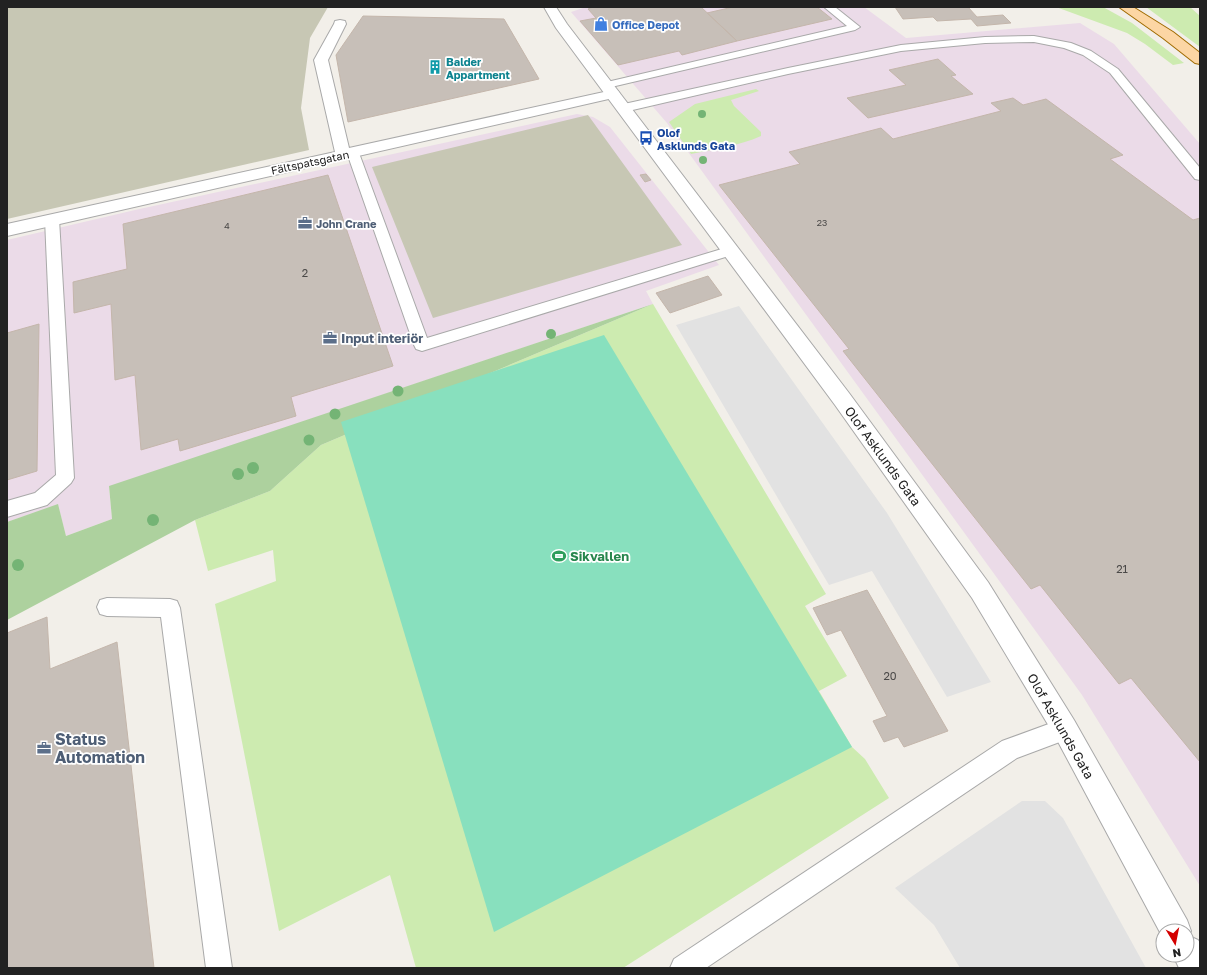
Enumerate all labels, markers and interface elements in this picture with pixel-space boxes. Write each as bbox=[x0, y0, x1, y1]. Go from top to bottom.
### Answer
shop icon: Office Depot bbox=[593, 16, 609, 32]
place label: Office Depot bbox=[612, 18, 680, 31]
place label: Balder Appartment bbox=[446, 55, 510, 81]
building icon: Balder Appartment bbox=[427, 59, 443, 75]
place label: Olof Asklunds Gata bbox=[657, 126, 735, 152]
bus stop icon: Olof Asklunds Gata bbox=[638, 130, 654, 146]
street label: Fältspatsgatan bbox=[270, 147, 350, 177]
office icon: John Crane bbox=[297, 215, 313, 231]
place label: John Crane bbox=[316, 217, 377, 230]
house number: 23 bbox=[817, 217, 827, 228]
house number: 4 bbox=[224, 220, 230, 231]
house number: 2 bbox=[302, 266, 308, 279]
office icon: Input interiör bbox=[322, 330, 338, 346]
place label: Input interiör bbox=[341, 330, 423, 346]
street label: Olof Asklunds Gata bbox=[841, 403, 925, 509]
sports icon: Sikvallen bbox=[551, 548, 567, 564]
place label: Sikvallen bbox=[570, 548, 629, 564]
house number: 21 bbox=[1116, 562, 1128, 575]
house number: 20 bbox=[883, 669, 897, 682]
street label: Olof Asklunds Gata bbox=[1024, 670, 1098, 782]
place label: Status Automation bbox=[55, 729, 145, 767]
office icon: Status Automation bbox=[36, 740, 52, 756]
north arrow bbox=[1155, 923, 1195, 963]
text: N bbox=[1172, 946, 1182, 960]

